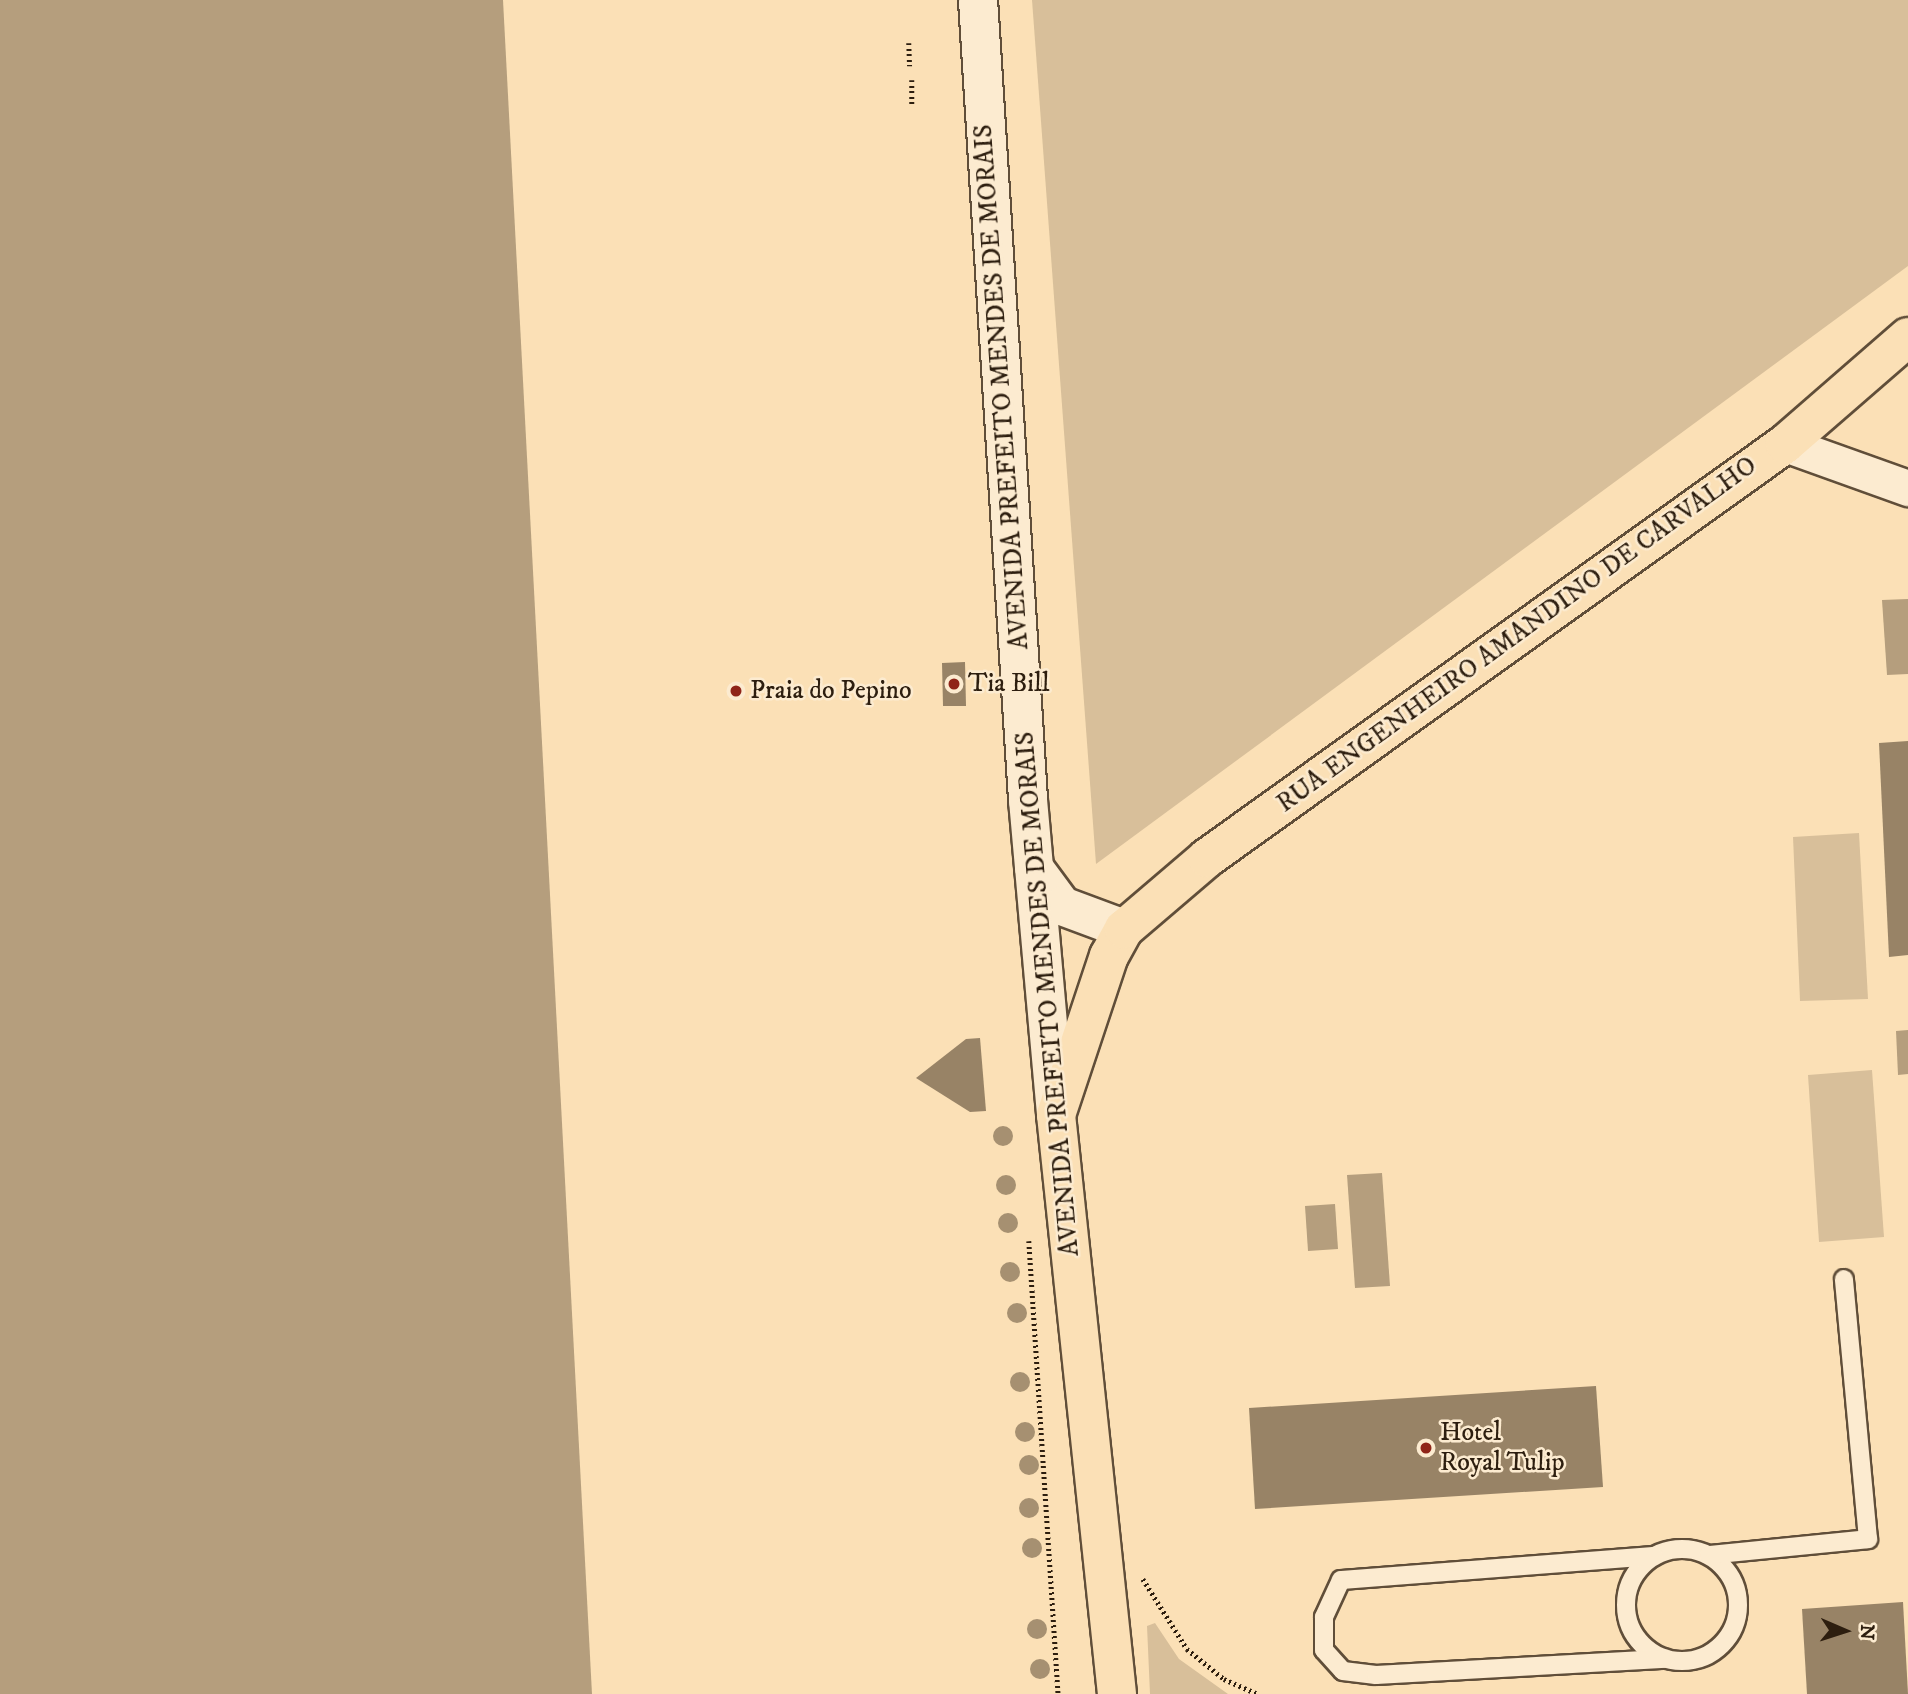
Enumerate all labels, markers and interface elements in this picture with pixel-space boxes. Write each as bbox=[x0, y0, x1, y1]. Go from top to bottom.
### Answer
street label: AVENIDA PREFEITO MENDES DE MORAIS bbox=[968, 123, 1036, 651]
street label: RUA ENGENHEIRO AMANDINO DE CARVALHO bbox=[1271, 450, 1763, 820]
place label: Tia Bill bbox=[968, 668, 1050, 700]
place label: Praia do Pepino bbox=[750, 675, 912, 707]
marker: Tia Bill bbox=[946, 676, 962, 692]
marker: Praia do Pepino bbox=[728, 683, 744, 699]
street label: AVENIDA PREFEITO MENDES DE MORAIS bbox=[1010, 730, 1086, 1258]
place label: Hotel Royal Tulip bbox=[1440, 1417, 1564, 1478]
marker: Hotel Royal Tulip bbox=[1418, 1440, 1434, 1456]
north arrow bbox=[1810, 1596, 1880, 1666]
text: N bbox=[1855, 1624, 1878, 1641]

